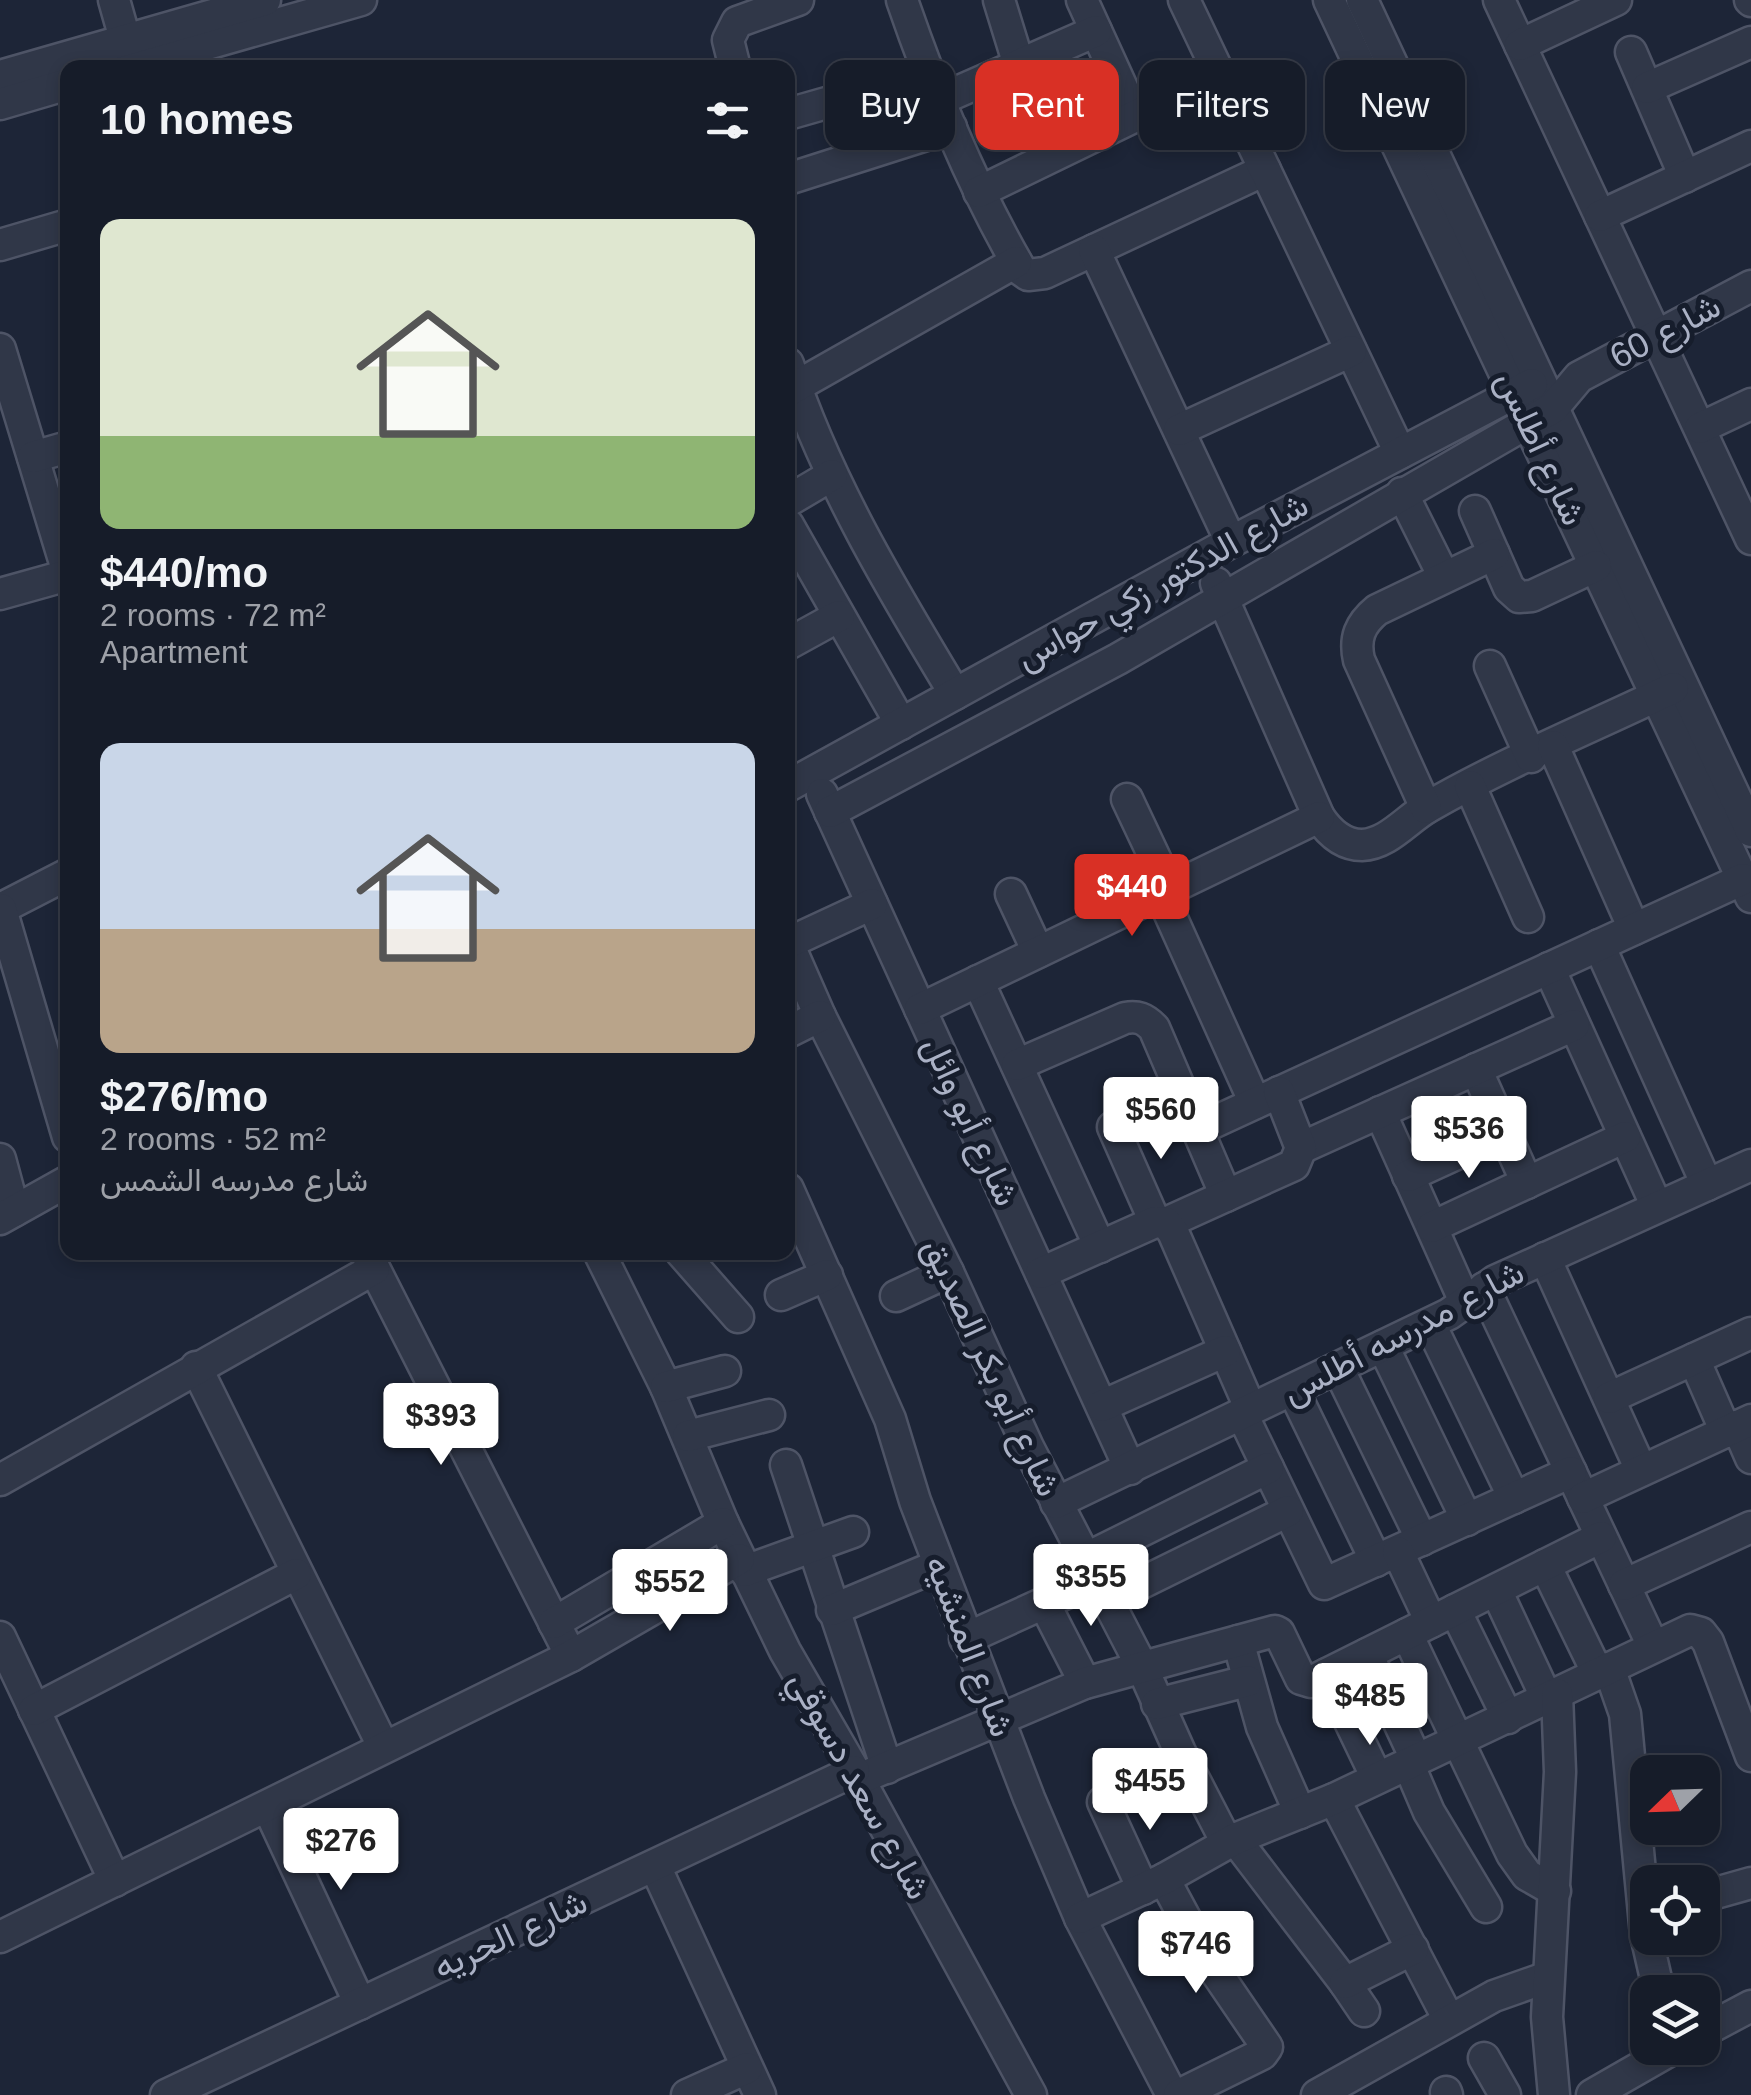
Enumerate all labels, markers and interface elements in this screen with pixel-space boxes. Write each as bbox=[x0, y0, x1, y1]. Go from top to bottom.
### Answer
chip: Buy bbox=[825, 60, 955, 150]
chip: Rent bbox=[975, 60, 1119, 150]
chip: Filters bbox=[1139, 60, 1305, 150]
chip: New bbox=[1325, 60, 1465, 150]
icon: filters bbox=[700, 93, 755, 148]
text: 10 homes bbox=[100, 96, 294, 143]
icon: home bbox=[338, 284, 518, 464]
street label: شارع 60 bbox=[1603, 285, 1729, 380]
street label: شارع أطلس bbox=[1484, 365, 1594, 533]
street label: شارع الدكتور زكي حواس bbox=[1009, 484, 1319, 686]
text: $440/mo bbox=[100, 549, 268, 596]
text: 2 rooms · 72 m² bbox=[100, 597, 326, 633]
text: Apartment bbox=[100, 634, 248, 670]
icon: home bbox=[338, 808, 518, 988]
pin: $440 bbox=[1073, 854, 1191, 939]
text: $440 bbox=[1096, 868, 1168, 904]
street label: شارع أبو وائل bbox=[911, 1030, 1028, 1213]
text: $276/mo bbox=[100, 1073, 268, 1120]
pin: $560 bbox=[1102, 1077, 1220, 1162]
text: $560 bbox=[1125, 1091, 1197, 1127]
pin: $536 bbox=[1410, 1096, 1528, 1181]
text: $536 bbox=[1433, 1110, 1505, 1146]
text: 2 rooms · 52 m² bbox=[100, 1121, 326, 1157]
text: شارع مدرسه الشمس bbox=[100, 1162, 368, 1198]
street label: شارع أبو بكر الصديق bbox=[911, 1232, 1069, 1504]
street label: شارع مدرسه أطلس bbox=[1276, 1252, 1532, 1416]
pin: $393 bbox=[382, 1383, 500, 1468]
text: $393 bbox=[405, 1397, 477, 1433]
pin: $355 bbox=[1032, 1544, 1150, 1629]
pin: $552 bbox=[611, 1549, 729, 1634]
street label: شارع المنشيه bbox=[913, 1550, 1023, 1744]
text: $355 bbox=[1055, 1558, 1127, 1594]
text: $552 bbox=[634, 1563, 706, 1599]
pin: $485 bbox=[1311, 1663, 1429, 1748]
street label: شارع سعد دسوقي bbox=[773, 1664, 939, 1910]
text: $485 bbox=[1334, 1677, 1406, 1713]
pin: $455 bbox=[1091, 1748, 1209, 1833]
north arrow bbox=[1630, 1755, 1720, 1845]
map controls bbox=[1630, 1755, 1720, 2065]
text: $455 bbox=[1114, 1762, 1186, 1798]
pin: $276 bbox=[282, 1808, 400, 1893]
text: $276 bbox=[305, 1822, 377, 1858]
button: locate bbox=[1630, 1865, 1720, 1955]
street label: شارع الحريه bbox=[427, 1881, 595, 1991]
pin: $746 bbox=[1137, 1911, 1255, 1996]
text: $746 bbox=[1160, 1925, 1232, 1961]
button: layers bbox=[1630, 1975, 1720, 2065]

